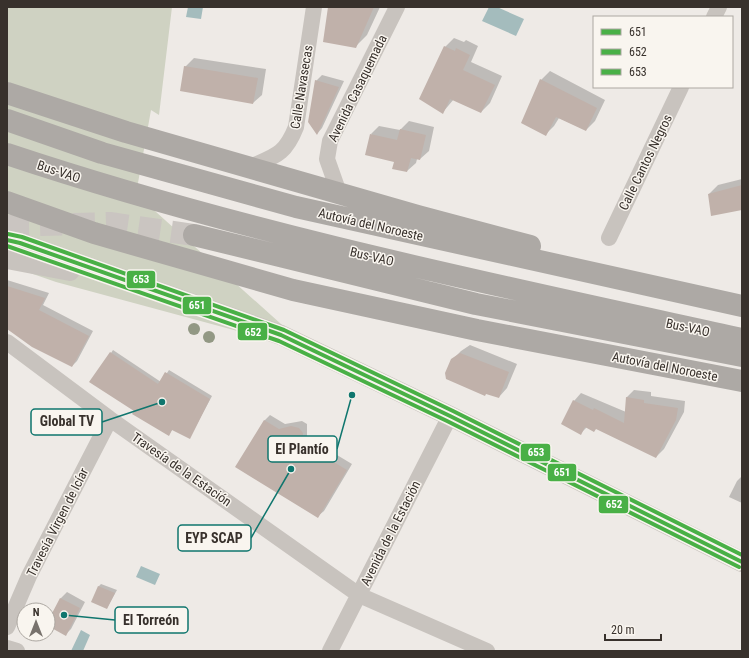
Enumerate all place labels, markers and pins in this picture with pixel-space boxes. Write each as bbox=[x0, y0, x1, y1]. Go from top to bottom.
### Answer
callout: Global TV bbox=[31, 409, 102, 435]
callout: El Plantío bbox=[268, 436, 337, 462]
callout: EYP SCAP bbox=[178, 525, 251, 551]
callout: El Torreón bbox=[115, 607, 188, 633]

